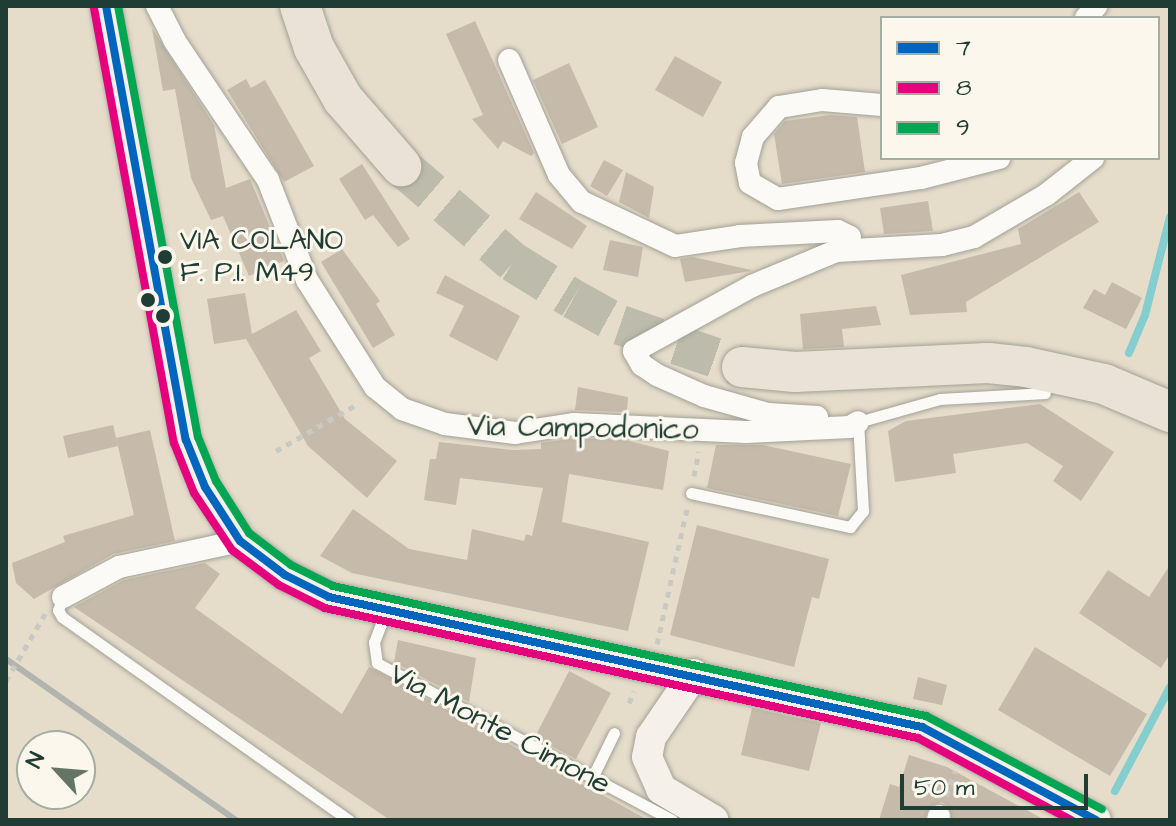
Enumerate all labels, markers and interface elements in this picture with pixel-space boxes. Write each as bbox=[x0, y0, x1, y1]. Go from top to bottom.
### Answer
legend bbox=[880, 16, 1160, 160]
text: 7 bbox=[956, 31, 971, 65]
text: 8 bbox=[956, 71, 972, 105]
text: 9 bbox=[956, 111, 970, 145]
place label: VIA COLANO F. P.I. M49 bbox=[180, 224, 343, 290]
marker: VIA COLANO F. P.I. M49 bbox=[157, 249, 173, 265]
unlabelled marker bbox=[140, 292, 156, 308]
unlabelled marker bbox=[155, 308, 171, 324]
street label: Via Campodonico bbox=[467, 408, 699, 448]
street label: Via Monte Cimone bbox=[383, 656, 617, 802]
north arrow bbox=[16, 730, 96, 810]
text: N bbox=[19, 747, 53, 773]
scale bar bbox=[904, 758, 1092, 808]
text: 50 m bbox=[914, 771, 974, 805]

